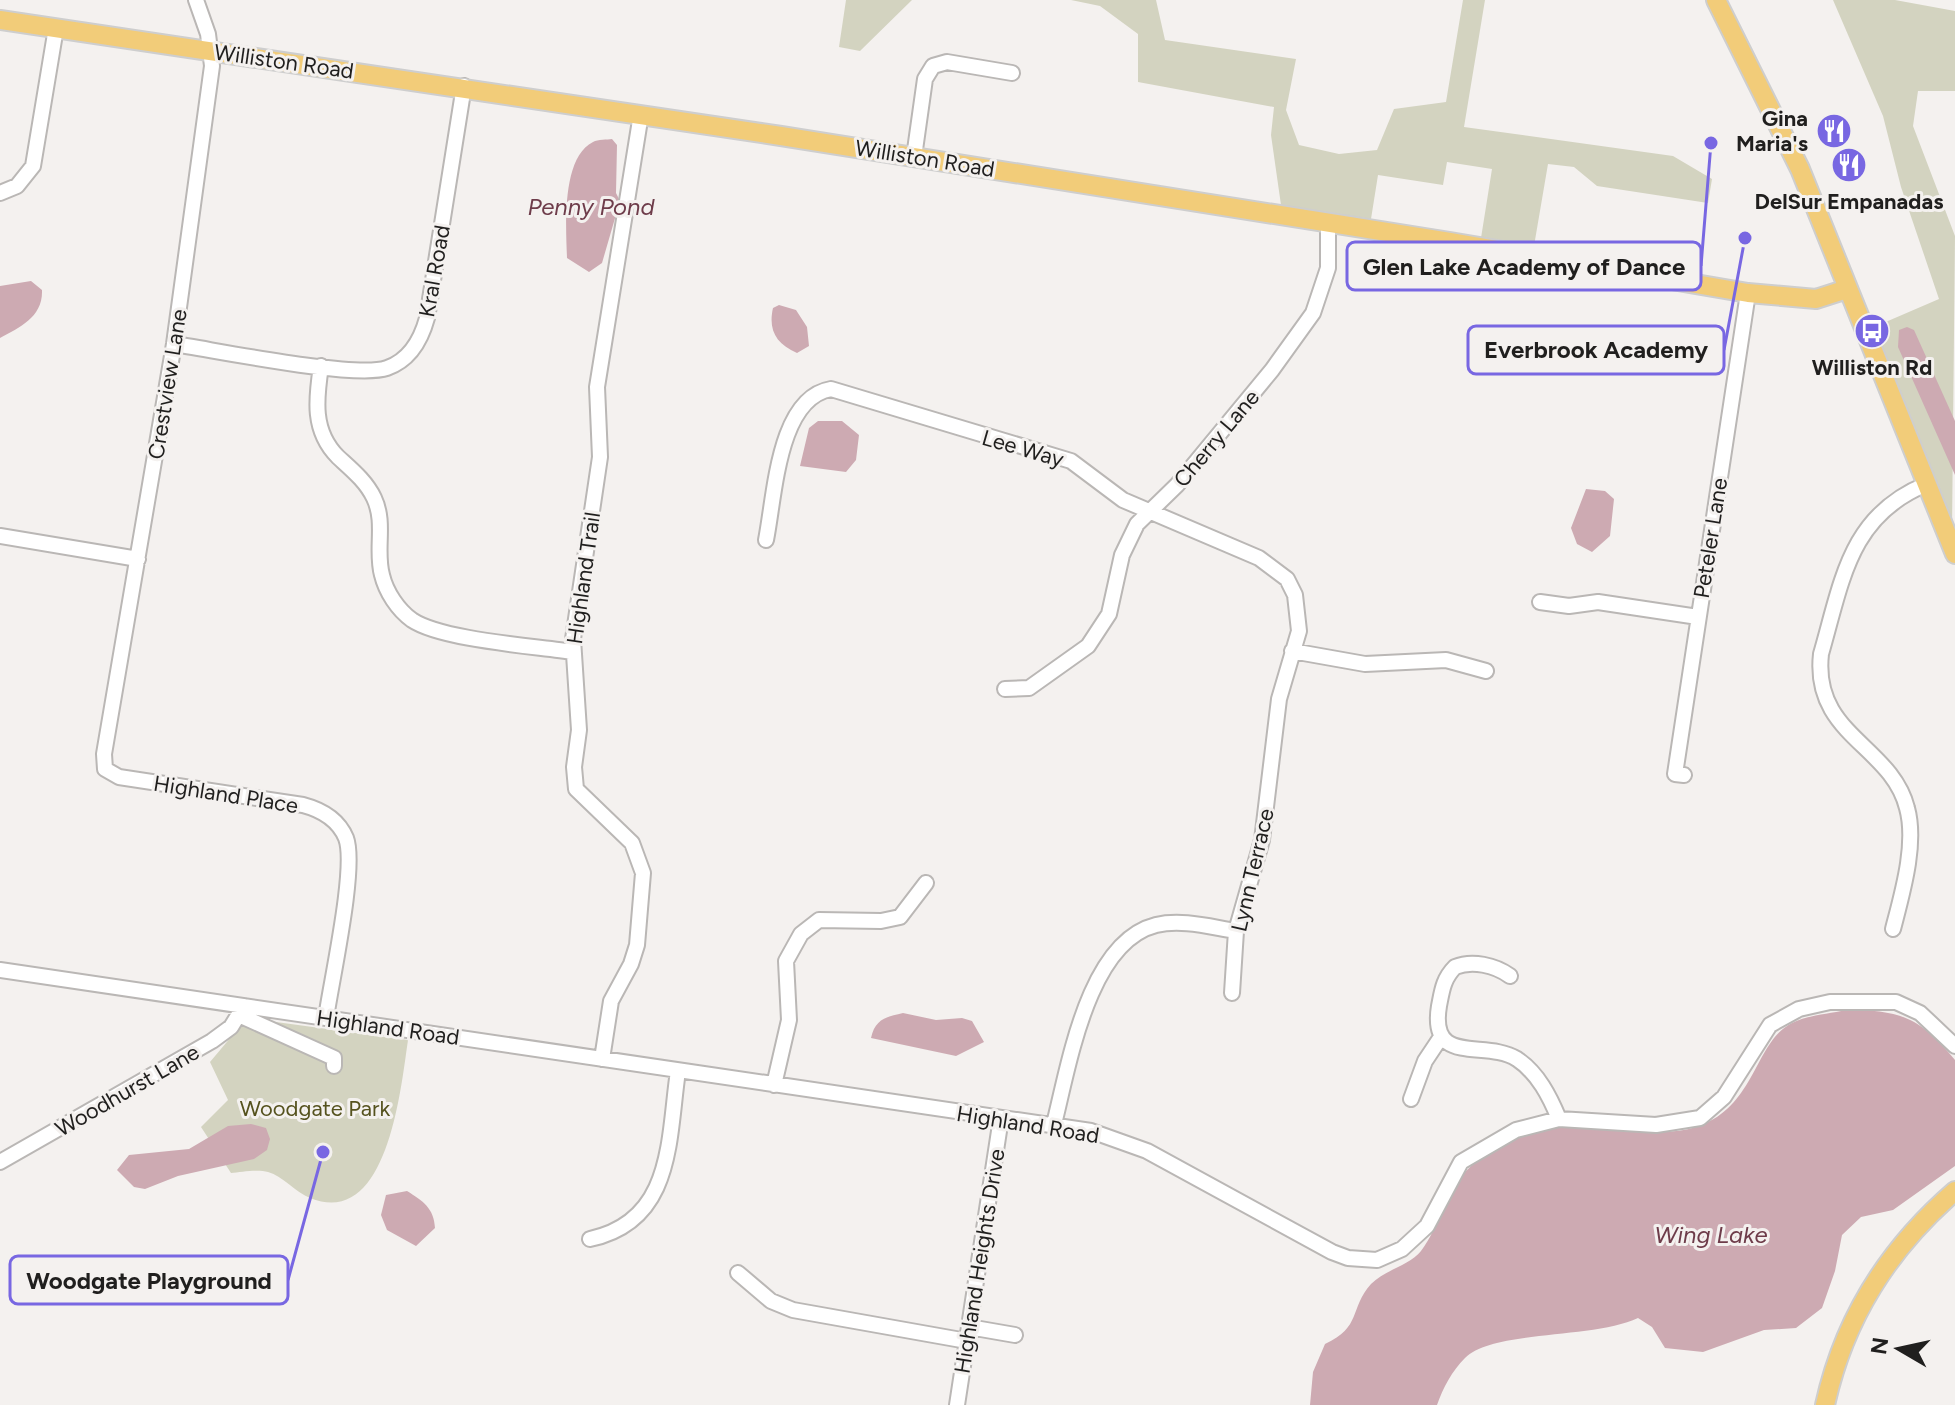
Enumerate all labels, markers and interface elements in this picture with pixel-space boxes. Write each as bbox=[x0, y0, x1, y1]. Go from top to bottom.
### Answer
street label: Williston Road bbox=[212, 38, 355, 85]
place label: Gina Maria's bbox=[1736, 105, 1808, 157]
restaurant icon: Gina Maria's bbox=[1815, 112, 1853, 150]
street label: Williston Road bbox=[853, 134, 996, 183]
restaurant icon: DelSur Empanadas bbox=[1830, 146, 1868, 184]
place label: DelSur Empanadas bbox=[1755, 188, 1943, 215]
water label: Penny Pond bbox=[528, 192, 655, 221]
street label: Kral Road bbox=[413, 223, 456, 319]
callout: Glen Lake Academy of Dance bbox=[1347, 242, 1701, 290]
text: Glen Lake Academy of Dance bbox=[1363, 252, 1685, 281]
street label: Crestview Lane bbox=[142, 307, 193, 461]
bus stop icon: Williston Rd bbox=[1853, 312, 1891, 350]
callout: Everbrook Academy bbox=[1468, 326, 1724, 374]
text: Everbrook Academy bbox=[1484, 335, 1708, 364]
place label: Williston Rd bbox=[1812, 354, 1932, 381]
street label: Cherry Lane bbox=[1168, 384, 1265, 493]
street label: Lee Way bbox=[979, 424, 1067, 473]
street label: Peteler Lane bbox=[1688, 476, 1733, 600]
street label: Highland Trail bbox=[561, 510, 606, 646]
street label: Highland Place bbox=[152, 770, 300, 819]
street label: Lynn Terrace bbox=[1225, 806, 1280, 934]
street label: Highland Road bbox=[315, 1004, 461, 1051]
street label: Woodhurst Lane bbox=[51, 1038, 204, 1143]
park label: Woodgate Park bbox=[240, 1095, 390, 1122]
street label: Highland Road bbox=[955, 1100, 1101, 1149]
street label: Highland Heights Drive bbox=[948, 1147, 1011, 1375]
water label: Wing Lake bbox=[1654, 1220, 1768, 1249]
callout: Woodgate Playground bbox=[10, 1256, 288, 1304]
text: Woodgate Playground bbox=[26, 1266, 272, 1295]
north arrow bbox=[1859, 1309, 1939, 1389]
text: N bbox=[1865, 1335, 1894, 1356]

